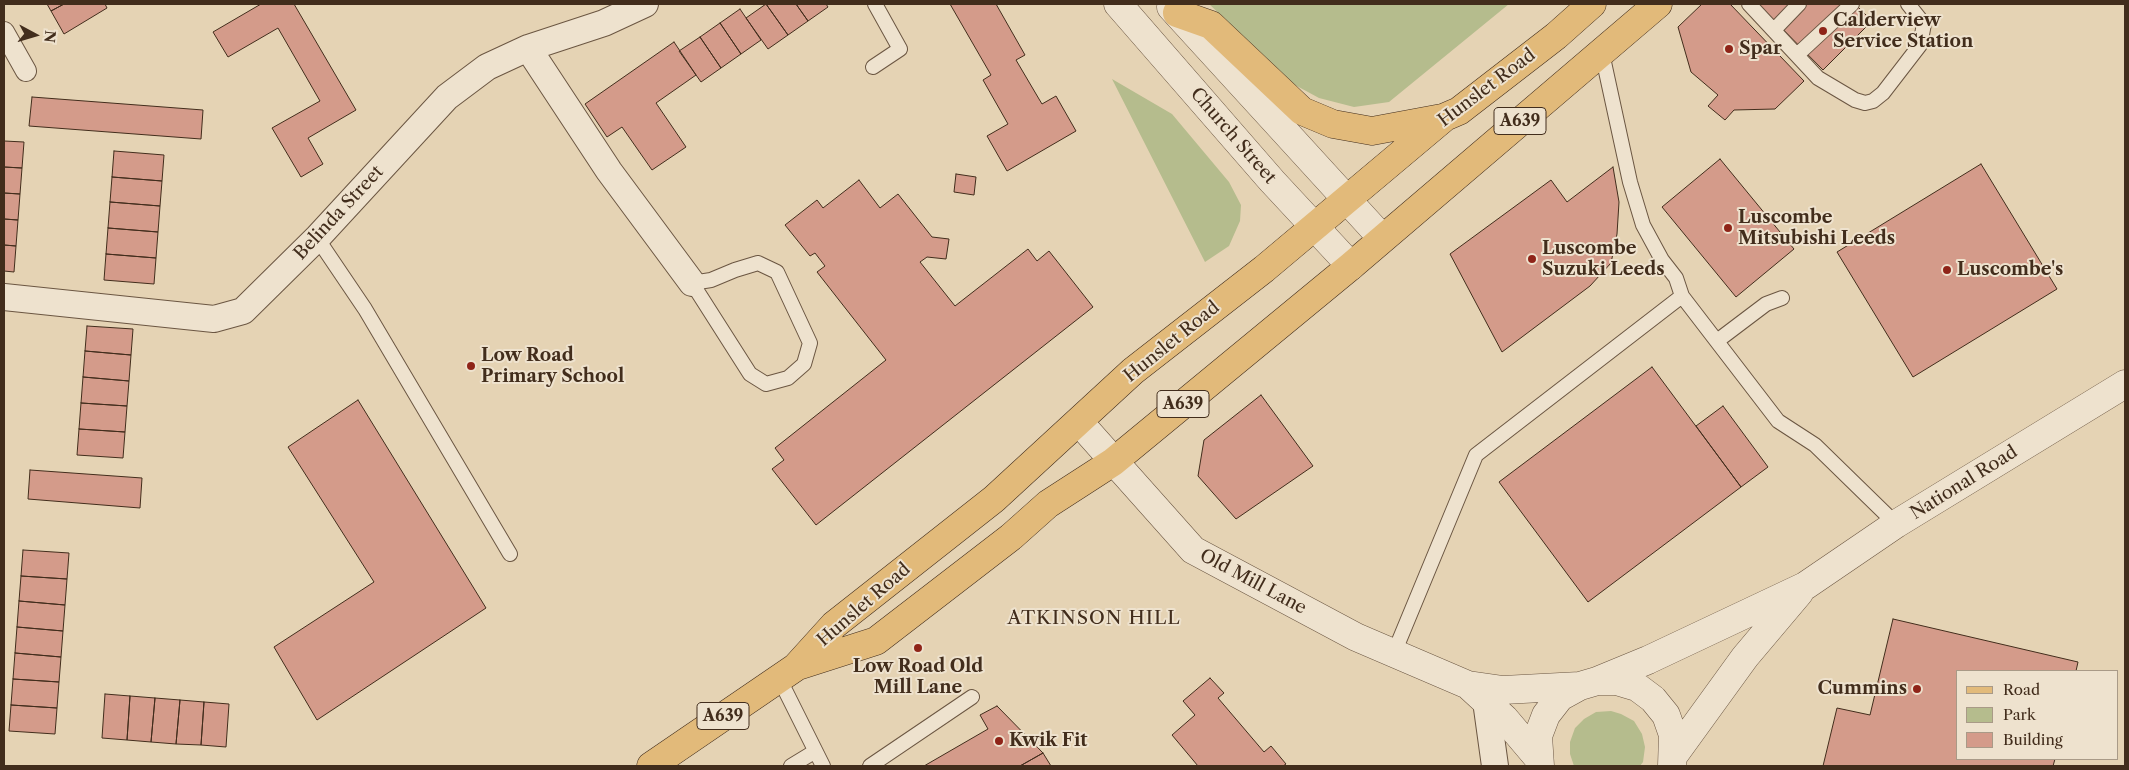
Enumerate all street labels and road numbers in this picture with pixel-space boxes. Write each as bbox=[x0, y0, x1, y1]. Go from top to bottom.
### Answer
street label: Hunslet Road bbox=[1434, 44, 1540, 132]
street label: Church Street bbox=[1185, 84, 1281, 188]
road number: A639 bbox=[1494, 108, 1546, 134]
street label: Belinda Street bbox=[290, 161, 388, 265]
street label: Hunslet Road bbox=[1120, 297, 1224, 387]
road number: A639 bbox=[1157, 390, 1209, 418]
street label: National Road bbox=[1906, 441, 2022, 525]
street label: Old Mill Lane bbox=[1196, 545, 1310, 619]
street label: Hunslet Road bbox=[813, 559, 915, 651]
road number: A639 bbox=[697, 702, 749, 729]

